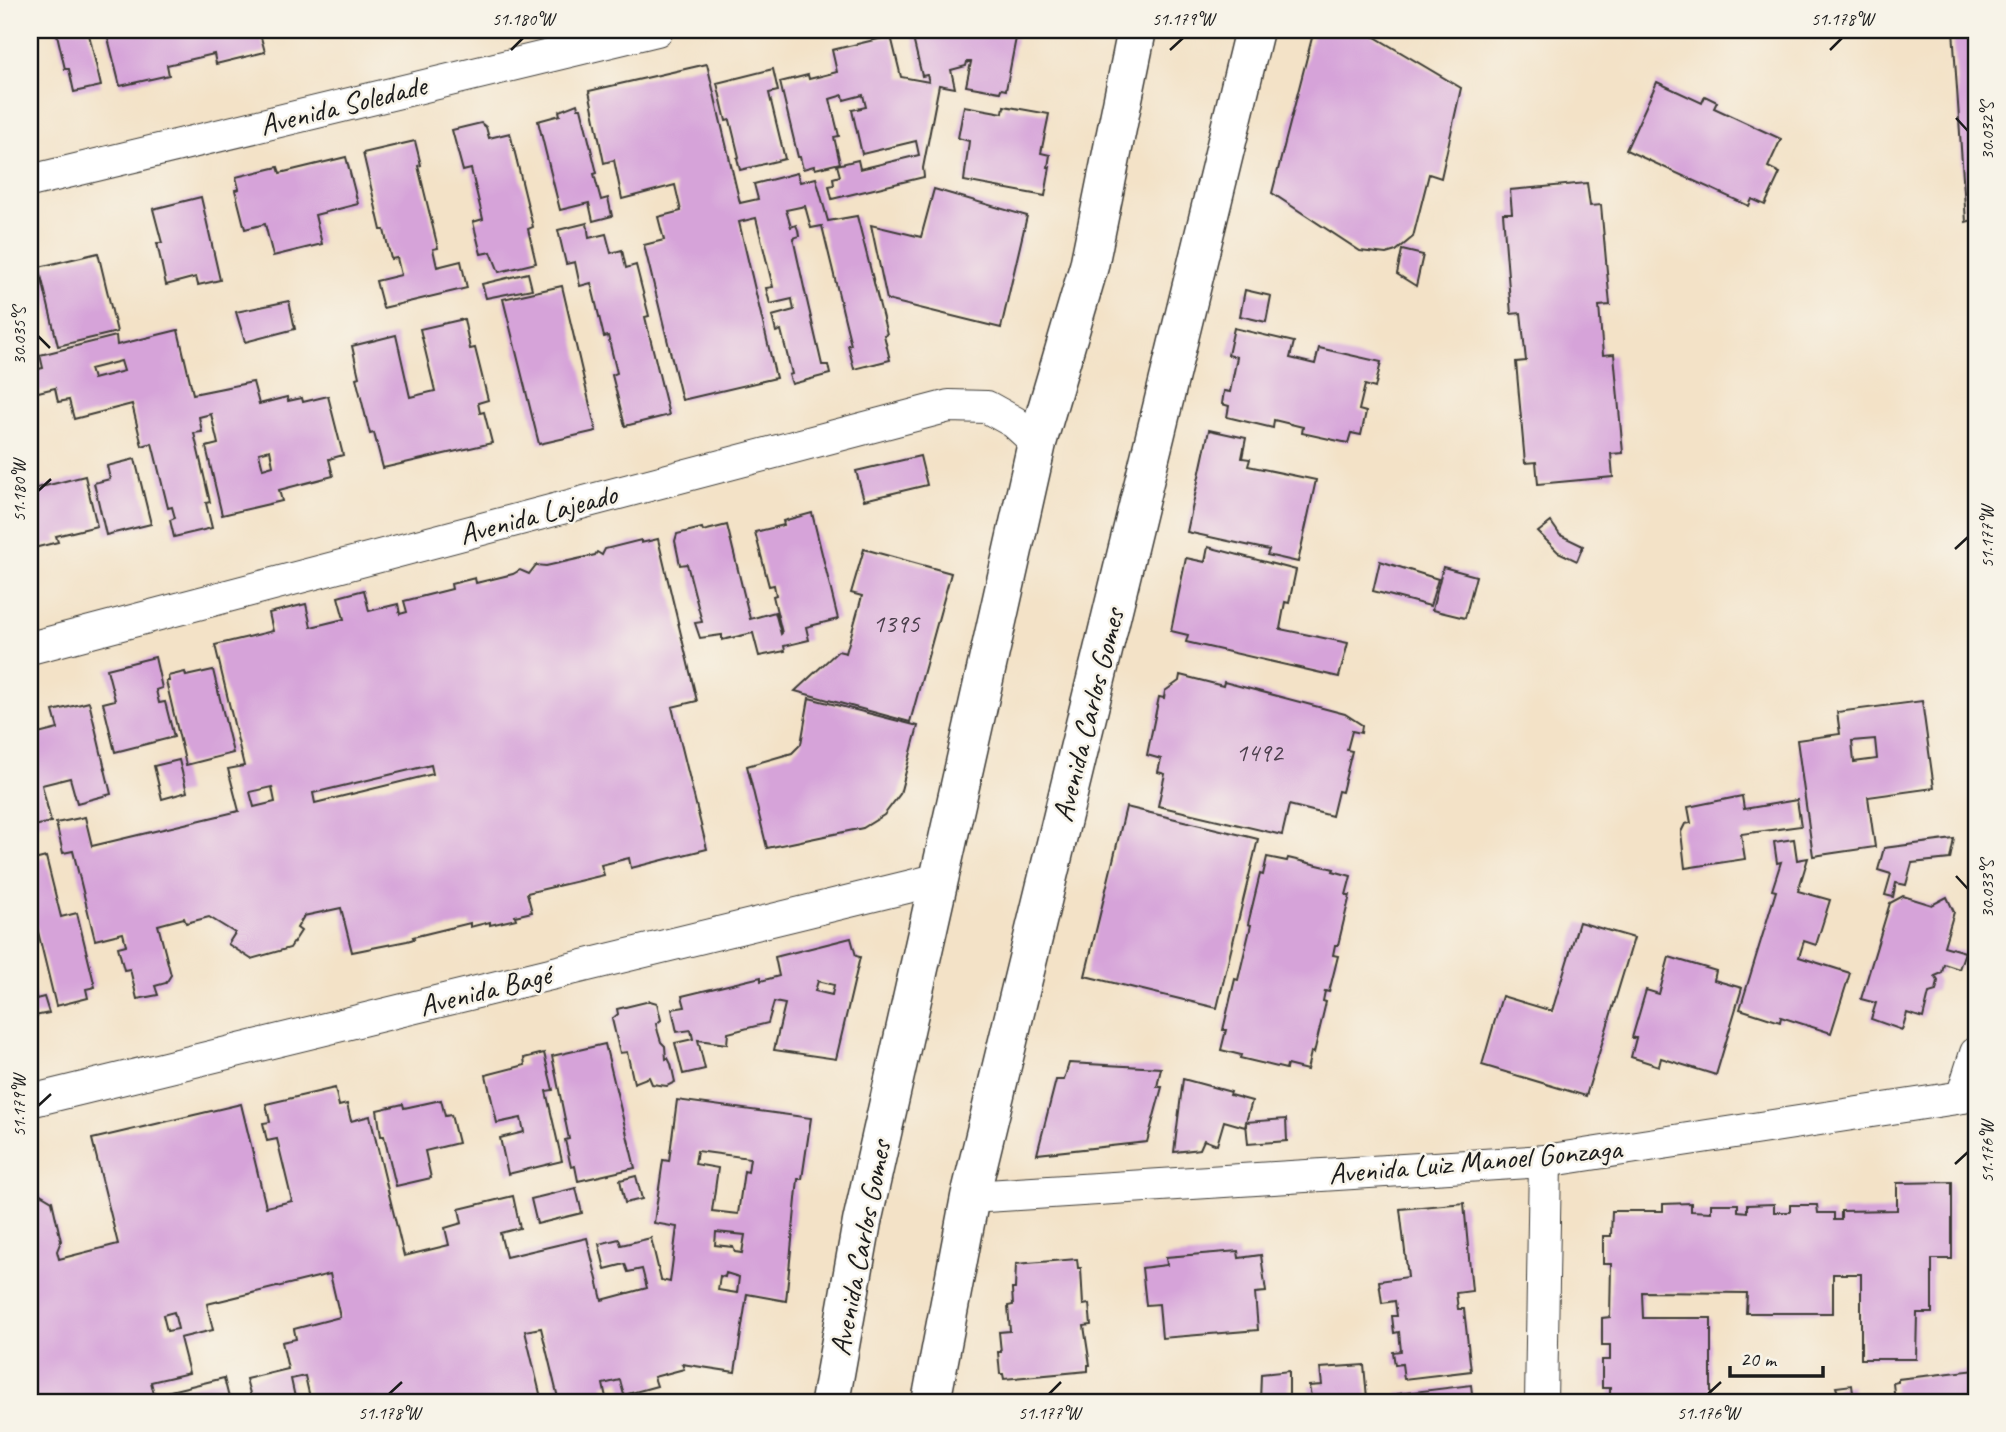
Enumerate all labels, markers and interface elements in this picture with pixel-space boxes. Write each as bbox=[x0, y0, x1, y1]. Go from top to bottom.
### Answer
text: 51.180°W bbox=[492, 8, 557, 30]
text: 51.179°W bbox=[1152, 8, 1217, 30]
text: 51.178°W bbox=[1811, 8, 1876, 30]
street label: Avenida Soledade bbox=[256, 65, 432, 144]
text: 30.032°S bbox=[1976, 99, 1998, 160]
text: 30.035°S bbox=[8, 304, 30, 365]
text: 51.180°W bbox=[8, 457, 30, 522]
street label: Avenida Lajeado bbox=[455, 474, 622, 553]
text: 51.177°W bbox=[1976, 503, 1998, 568]
street label: Avenida Carlos Gomes bbox=[1043, 602, 1134, 825]
house number: 1395 bbox=[873, 607, 921, 640]
house number: 1492 bbox=[1236, 736, 1285, 769]
text: 30.033°S bbox=[1976, 857, 1998, 918]
street label: Avenida Bagé bbox=[415, 954, 559, 1025]
text: 51.179°W bbox=[8, 1072, 30, 1137]
text: 51.176°W bbox=[1976, 1118, 1998, 1183]
street label: Avenida Luiz Manoel Gonzaga bbox=[1327, 1129, 1625, 1193]
street label: Avenida Carlos Gomes bbox=[821, 1135, 900, 1359]
scale bar bbox=[1730, 1334, 1822, 1378]
text: 20 m bbox=[1740, 1346, 1778, 1372]
text: 51.178°W bbox=[358, 1402, 423, 1424]
text: 51.177°W bbox=[1018, 1402, 1083, 1424]
text: 51.176°W bbox=[1677, 1402, 1742, 1424]

